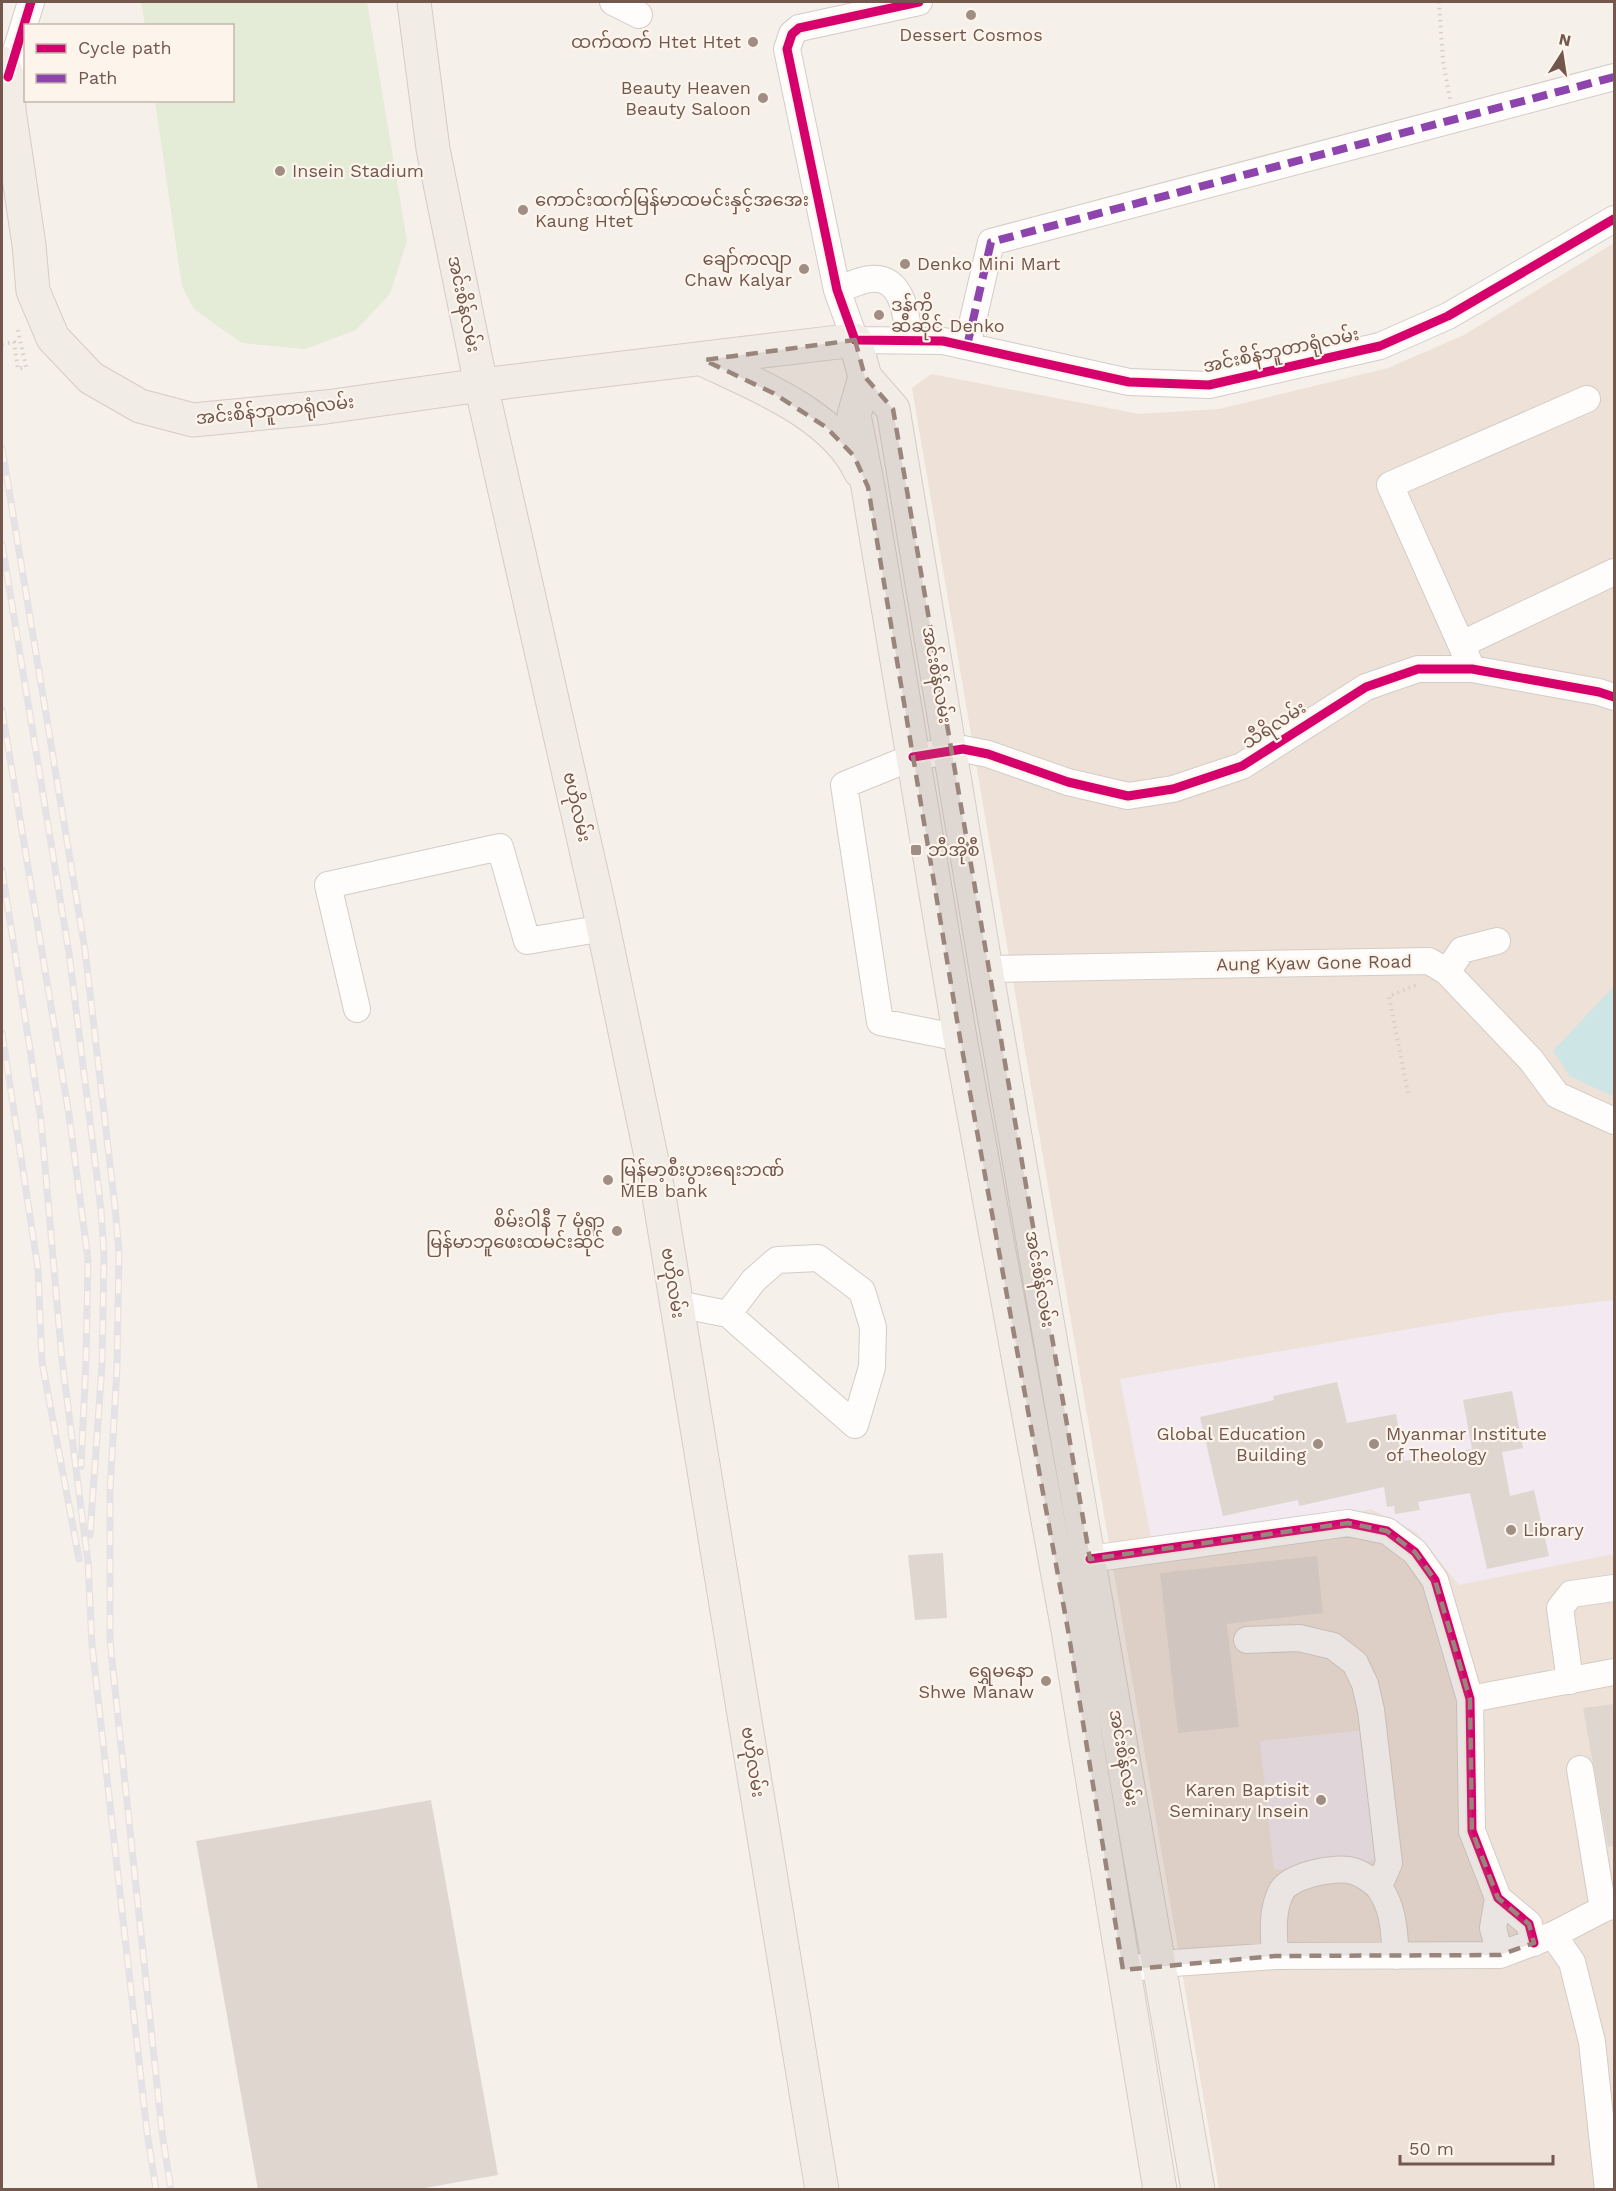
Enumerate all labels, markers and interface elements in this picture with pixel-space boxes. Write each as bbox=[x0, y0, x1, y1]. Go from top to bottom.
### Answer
marker: Dessert Cosmos bbox=[964, 8, 978, 22]
legend bbox=[24, 24, 234, 102]
place label: Dessert Cosmos bbox=[899, 24, 1043, 45]
north arrow bbox=[1532, 24, 1592, 84]
place label: ထက်ထက် Htet Htet bbox=[571, 29, 741, 52]
text: N bbox=[1557, 29, 1573, 50]
marker: ထက်ထက် Htet Htet bbox=[746, 35, 760, 49]
text: Cycle path bbox=[78, 37, 172, 58]
text: Path bbox=[78, 67, 118, 88]
place label: Beauty Heaven Beauty Saloon bbox=[621, 77, 751, 119]
marker: Beauty Heaven Beauty Saloon bbox=[756, 91, 770, 105]
place label: Insein Stadium bbox=[292, 160, 424, 181]
marker: Insein Stadium bbox=[273, 164, 287, 178]
place label: ကောင်းထက်မြန်မာထမင်းနှင့်အအေး Kaung Htet bbox=[535, 187, 809, 231]
marker: ကောင်းထက်မြန်မာထမင်းနှင့်အအေး Kaung Htet bbox=[516, 203, 530, 217]
place label: ချော်ကလျာ Chaw Kalyar bbox=[684, 246, 792, 290]
street label: အင်းစိန်လမ်း bbox=[439, 253, 488, 355]
place label: Denko Mini Mart bbox=[917, 253, 1061, 274]
marker: Denko Mini Mart bbox=[898, 257, 912, 271]
marker: ချော်ကလျာ Chaw Kalyar bbox=[797, 262, 811, 276]
place label: ဒန်ကို ဆီဆိုင် Denko bbox=[891, 291, 1005, 341]
marker: ဒန်ကို ဆီဆိုင် Denko bbox=[872, 308, 886, 322]
street label: အင်းစိန်ဘူတာရုံလမ်း bbox=[1200, 320, 1362, 381]
street label: အင်းစိန်ဘူတာရုံလမ်း bbox=[194, 388, 356, 433]
street label: အင်းစိန်လမ်း bbox=[914, 624, 959, 726]
street label: သီရိလမ်း bbox=[1236, 694, 1312, 757]
street label: ဗဟိုလမ်း bbox=[554, 769, 599, 845]
place label: ဘီအိုစီ bbox=[928, 836, 980, 865]
marker: ဘီအိုစီ bbox=[909, 843, 923, 857]
street label: Aung Kyaw Gone Road bbox=[1216, 950, 1412, 975]
place label: မြန်မာ့စီးပွားရေးဘဏ် MEB bank bbox=[620, 1156, 784, 1201]
marker: မြန်မာ့စီးပွားရေးဘဏ် MEB bank bbox=[601, 1173, 615, 1187]
place label: စိမ်းဝါနီ 7 မုံရွာ မြန်မာဘူဖေးထမင်းဆိုင် bbox=[426, 1207, 605, 1257]
marker: စိမ်းဝါနီ 7 မုံရွာ မြန်မာဘူဖေးထမင်းဆိုင် bbox=[610, 1224, 624, 1238]
street label: အင်းစိန်လမ်း bbox=[1017, 1228, 1062, 1330]
street label: ဗဟိုလမ်း bbox=[653, 1246, 692, 1320]
place label: Global Education Building bbox=[1156, 1423, 1306, 1465]
place label: Myanmar Institute of Theology bbox=[1386, 1423, 1547, 1465]
marker: Global Education Building bbox=[1311, 1437, 1325, 1451]
marker: Myanmar Institute of Theology bbox=[1367, 1437, 1381, 1451]
place label: Library bbox=[1523, 1519, 1584, 1540]
marker: Library bbox=[1504, 1523, 1518, 1537]
place label: ရွှေမနော Shwe Manaw bbox=[919, 1660, 1034, 1702]
marker: ရွှေမနော Shwe Manaw bbox=[1039, 1674, 1053, 1688]
street label: အင်းစိန်လမ်း bbox=[1101, 1707, 1146, 1809]
street label: ဗဟိုလမ်း bbox=[733, 1725, 772, 1799]
place label: Karen Baptisit Seminary Insein bbox=[1169, 1779, 1309, 1821]
marker: Karen Baptisit Seminary Insein bbox=[1314, 1793, 1328, 1807]
scale bar bbox=[1400, 2128, 1553, 2166]
text: 50 m bbox=[1409, 2138, 1454, 2159]

